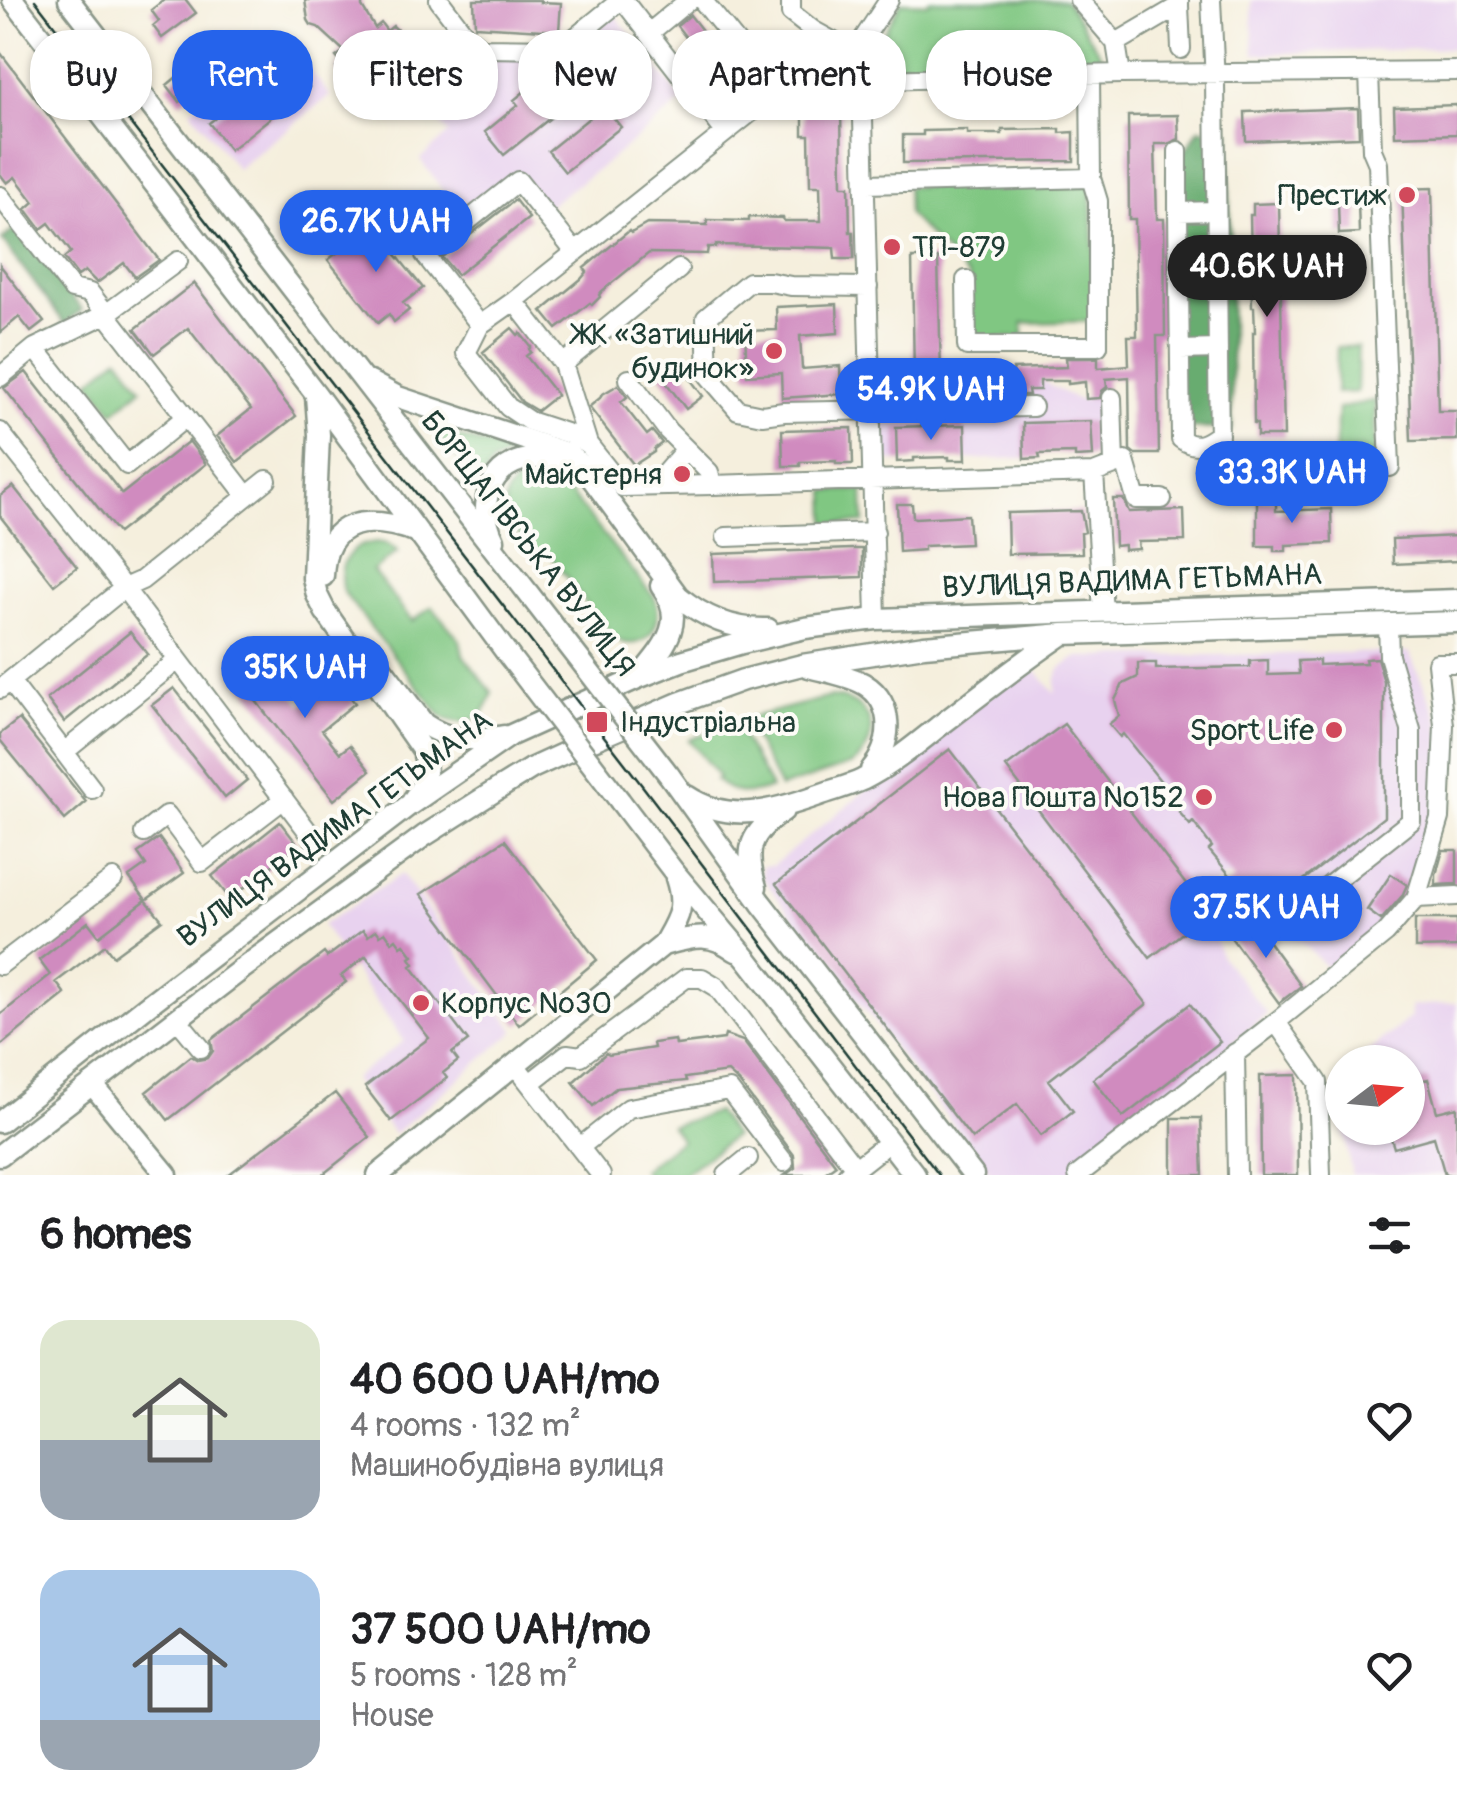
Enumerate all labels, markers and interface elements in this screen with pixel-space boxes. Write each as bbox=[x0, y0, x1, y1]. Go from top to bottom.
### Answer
chip: Buy bbox=[30, 30, 152, 120]
chip: Rent bbox=[172, 30, 313, 120]
chip: Filters bbox=[333, 30, 498, 120]
chip: New bbox=[518, 30, 652, 120]
chip: Apartment bbox=[672, 30, 906, 120]
chip: House bbox=[926, 30, 1087, 120]
place label: Престиж bbox=[1278, 177, 1388, 214]
marker: Престиж bbox=[1396, 184, 1418, 206]
pin: 26.7K UAH bbox=[262, 190, 490, 275]
text: 26.7K UAH bbox=[302, 202, 450, 242]
place label: ТП-879 bbox=[912, 229, 1006, 266]
pin: 40.6K UAH bbox=[1153, 235, 1381, 320]
marker: ТП-879 bbox=[881, 236, 903, 258]
text: 40.6K UAH bbox=[1190, 247, 1344, 287]
place label: ЖК «Затишний будинок» bbox=[569, 316, 754, 387]
marker: ЖК «Затишний будинок» bbox=[763, 340, 785, 362]
pin: 54.9K UAH bbox=[817, 358, 1045, 443]
text: 54.9K UAH bbox=[857, 370, 1005, 410]
street label: БОРЩАГІВСЬКА ВУЛИЦЯ bbox=[413, 404, 643, 684]
pin: 33.3K UAH bbox=[1178, 441, 1406, 526]
text: 33.3K UAH bbox=[1217, 453, 1367, 493]
place label: Майстерня bbox=[524, 456, 662, 493]
marker: Майстерня bbox=[671, 463, 693, 485]
street label: ВУЛИЦЯ ВАДИМА ГЕТЬМАНА bbox=[941, 556, 1323, 606]
pin: 35K UAH bbox=[213, 636, 397, 721]
text: 35K UAH bbox=[243, 648, 367, 688]
street label: ВУЛИЦЯ ВАДИМА ГЕТЬМАНА bbox=[170, 702, 500, 956]
place label: Індустріальна bbox=[620, 704, 796, 741]
marker: Індустріальна bbox=[584, 709, 610, 735]
place label: Sport Life bbox=[1190, 712, 1314, 749]
marker: Sport Life bbox=[1323, 719, 1345, 741]
place label: Нова Пошта №152 bbox=[942, 779, 1184, 816]
marker: Нова Пошта №152 bbox=[1193, 786, 1215, 808]
pin: 37.5K UAH bbox=[1152, 876, 1380, 961]
text: 37.5K UAH bbox=[1192, 888, 1340, 928]
place label: Корпус №30 bbox=[441, 985, 612, 1022]
marker: Корпус №30 bbox=[410, 992, 432, 1014]
north arrow bbox=[1325, 1045, 1425, 1145]
map controls bbox=[1325, 1045, 1425, 1145]
icon: filters bbox=[1362, 1208, 1417, 1263]
text: 6 homes bbox=[40, 1209, 191, 1261]
text: 40 600 UAH/mo bbox=[350, 1354, 660, 1406]
icon: home bbox=[120, 1360, 240, 1480]
icon: heart bbox=[1362, 1393, 1417, 1448]
text: 4 rooms · 132 m² bbox=[350, 1406, 581, 1446]
text: Машинобудівна вулиця bbox=[350, 1446, 664, 1486]
text: 37 500 UAH/mo bbox=[350, 1604, 651, 1656]
icon: home bbox=[120, 1610, 240, 1730]
icon: heart bbox=[1362, 1643, 1417, 1698]
text: 5 rooms · 128 m² bbox=[350, 1656, 578, 1696]
text: House bbox=[350, 1696, 434, 1736]

